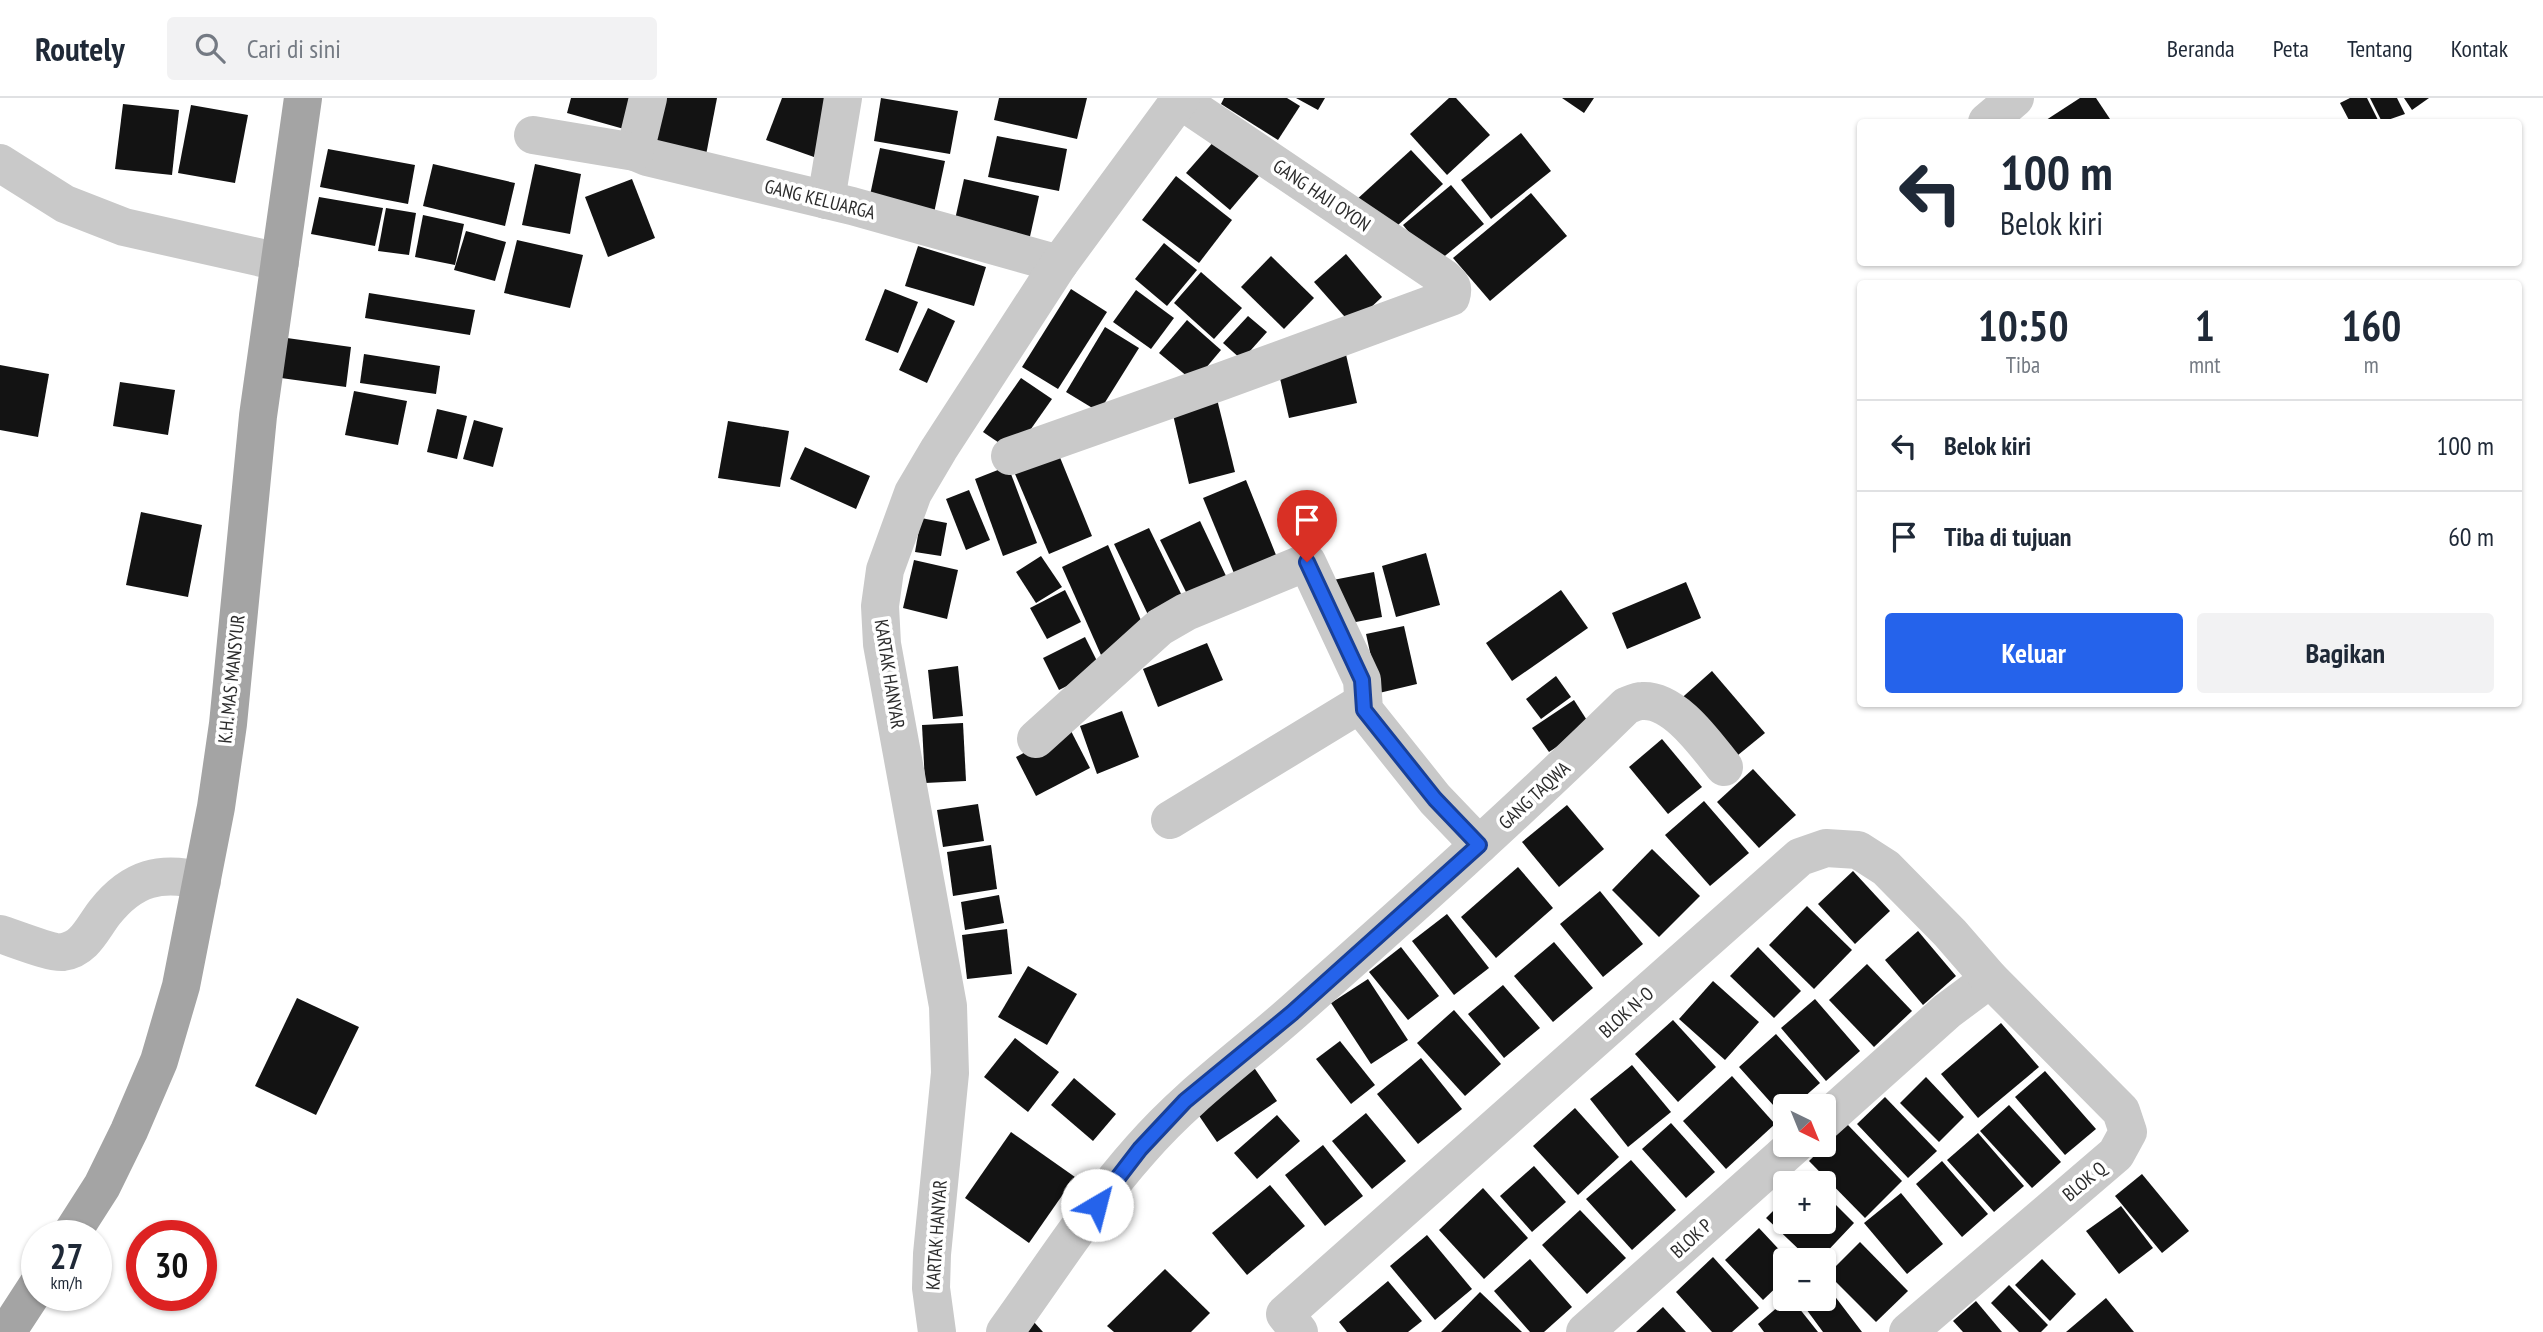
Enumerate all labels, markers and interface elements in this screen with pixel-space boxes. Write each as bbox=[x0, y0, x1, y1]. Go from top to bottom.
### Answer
search box bbox=[167, 17, 657, 80]
text: Routely bbox=[35, 27, 125, 70]
icon: search bbox=[191, 29, 229, 67]
text: Cari di sini bbox=[247, 32, 341, 65]
text: Beranda bbox=[2167, 33, 2235, 64]
text: Peta bbox=[2273, 33, 2309, 64]
text: Tentang bbox=[2347, 33, 2413, 64]
text: Kontak bbox=[2451, 33, 2508, 64]
text: 100 m bbox=[2000, 140, 2113, 204]
icon: left bbox=[1885, 147, 1976, 238]
street label: GANG HAJI OYON bbox=[1269, 154, 1375, 236]
street label: GANG KELUARGA bbox=[762, 174, 878, 224]
text: Belok kiri bbox=[2000, 202, 2103, 244]
text: 10:50 bbox=[1978, 298, 2068, 353]
text: 1 bbox=[2195, 298, 2215, 353]
text: 160 bbox=[2341, 298, 2401, 353]
text: Tiba bbox=[2006, 350, 2040, 379]
text: mnt bbox=[2189, 350, 2221, 379]
text: m bbox=[2364, 350, 2379, 379]
icon: left bbox=[1885, 427, 1923, 465]
text: Belok kiri bbox=[1944, 429, 2031, 462]
text: 100 m bbox=[2436, 429, 2494, 462]
pin bbox=[1277, 490, 1337, 562]
icon: arrive bbox=[1288, 501, 1326, 539]
icon: arrive bbox=[1885, 518, 1923, 556]
text: Tiba di tujuan bbox=[1944, 520, 2072, 553]
text: 60 m bbox=[2448, 520, 2494, 553]
street label: K.H. MAS MANSYUR bbox=[212, 613, 250, 745]
button: Keluar bbox=[1885, 613, 2183, 693]
button: Bagikan bbox=[2197, 613, 2494, 693]
street label: KARTAK HANYAR bbox=[870, 618, 910, 730]
street label: GANG TAQWA bbox=[1493, 756, 1575, 834]
street label: BLOK N-O bbox=[1594, 981, 1658, 1043]
north arrow bbox=[1773, 1094, 1836, 1157]
map controls bbox=[1773, 1094, 1836, 1311]
street label: BLOK Q bbox=[2057, 1156, 2111, 1206]
position arrow bbox=[1060, 1168, 1134, 1242]
button: + bbox=[1773, 1171, 1836, 1234]
street label: KARTAK HANYAR bbox=[920, 1179, 952, 1291]
street label: BLOK P bbox=[1665, 1213, 1717, 1263]
speed limit sign: 30 bbox=[126, 1220, 217, 1311]
text: 27 bbox=[50, 1233, 83, 1279]
button: − bbox=[1773, 1248, 1836, 1311]
text: km/h bbox=[51, 1271, 82, 1294]

